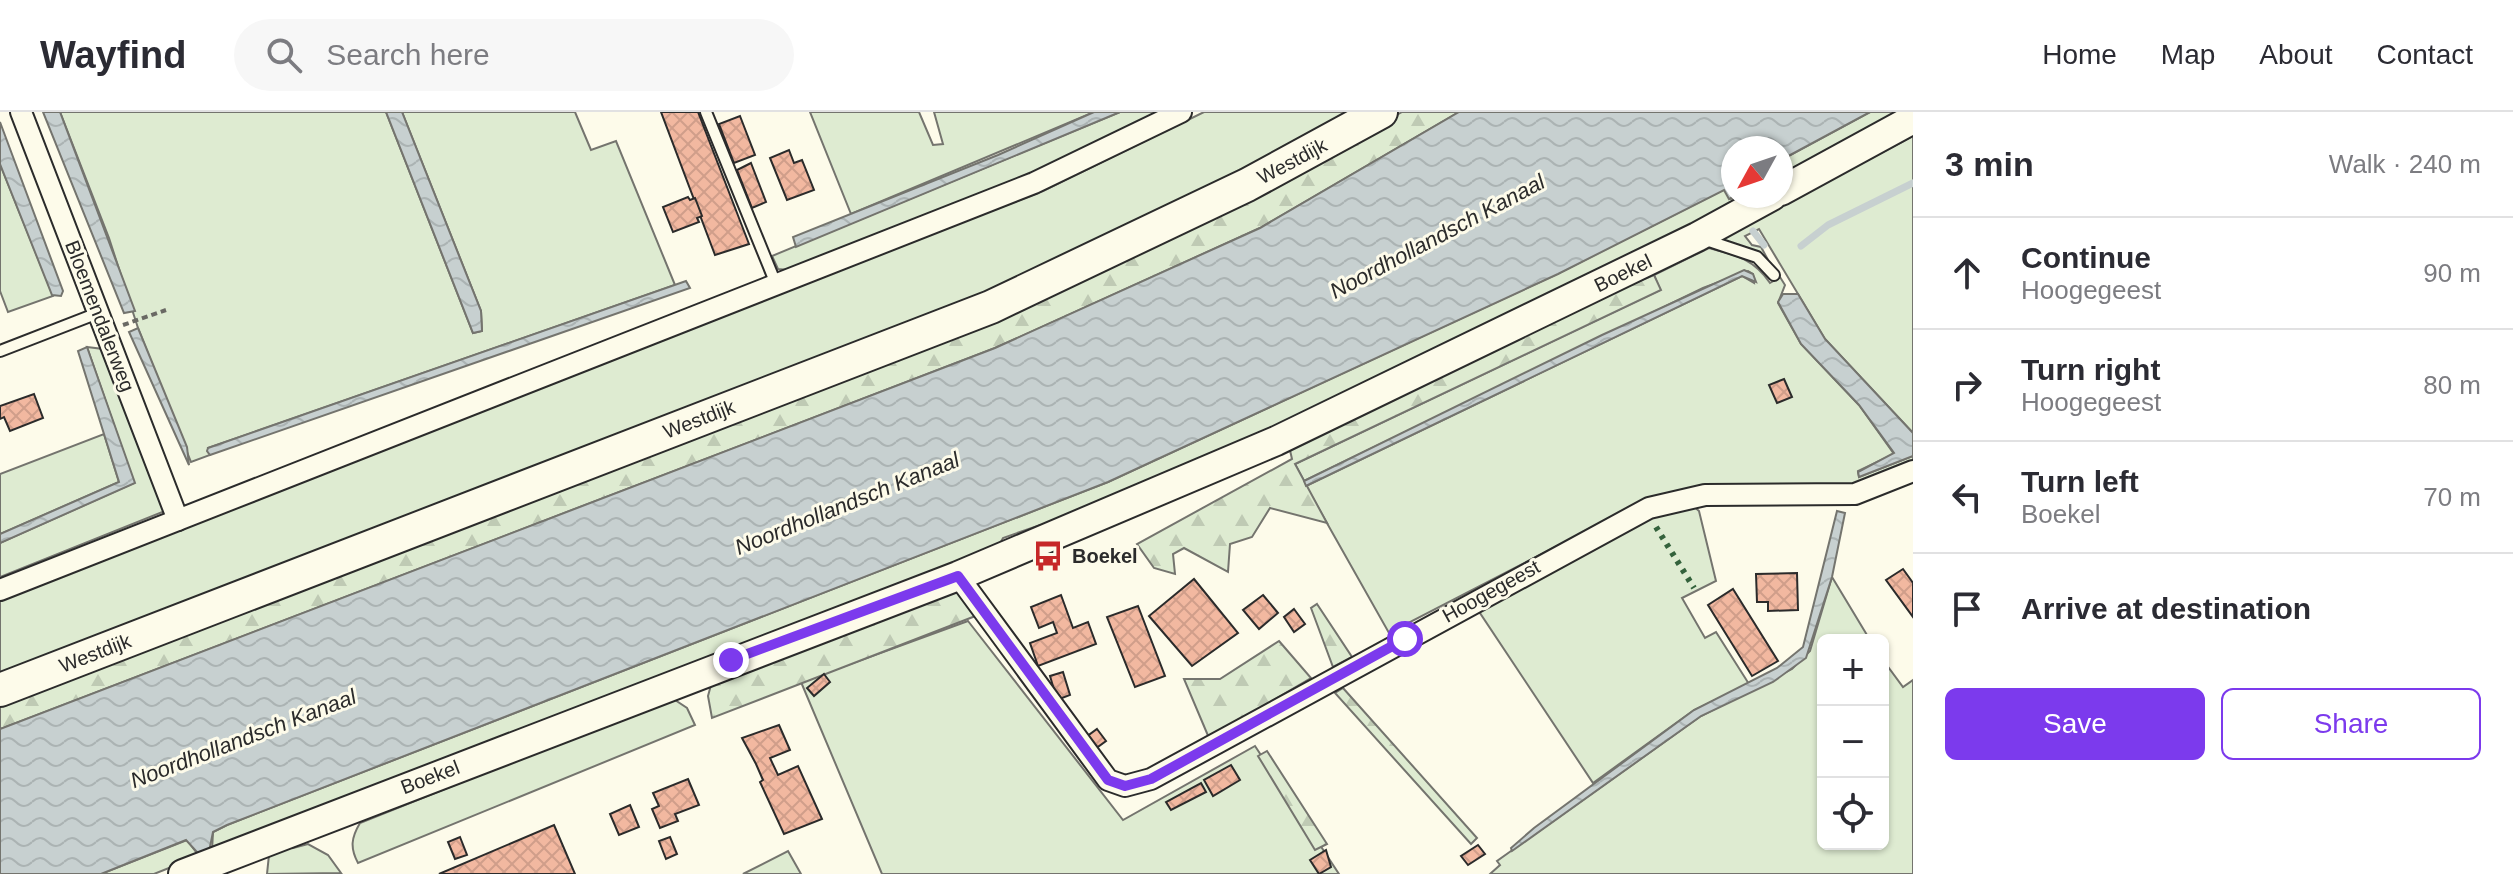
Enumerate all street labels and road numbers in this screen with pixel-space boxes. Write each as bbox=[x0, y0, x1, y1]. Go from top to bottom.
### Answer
street label: Westdijk bbox=[1254, 133, 1331, 188]
street label: Bloemendalerweg bbox=[61, 237, 139, 395]
street label: Boekel bbox=[1591, 250, 1655, 296]
street label: Westdijk bbox=[660, 395, 739, 443]
street label: Hoogegeest bbox=[1438, 555, 1544, 627]
street label: Westdijk bbox=[56, 629, 135, 677]
street label: Boekel bbox=[398, 756, 462, 798]

